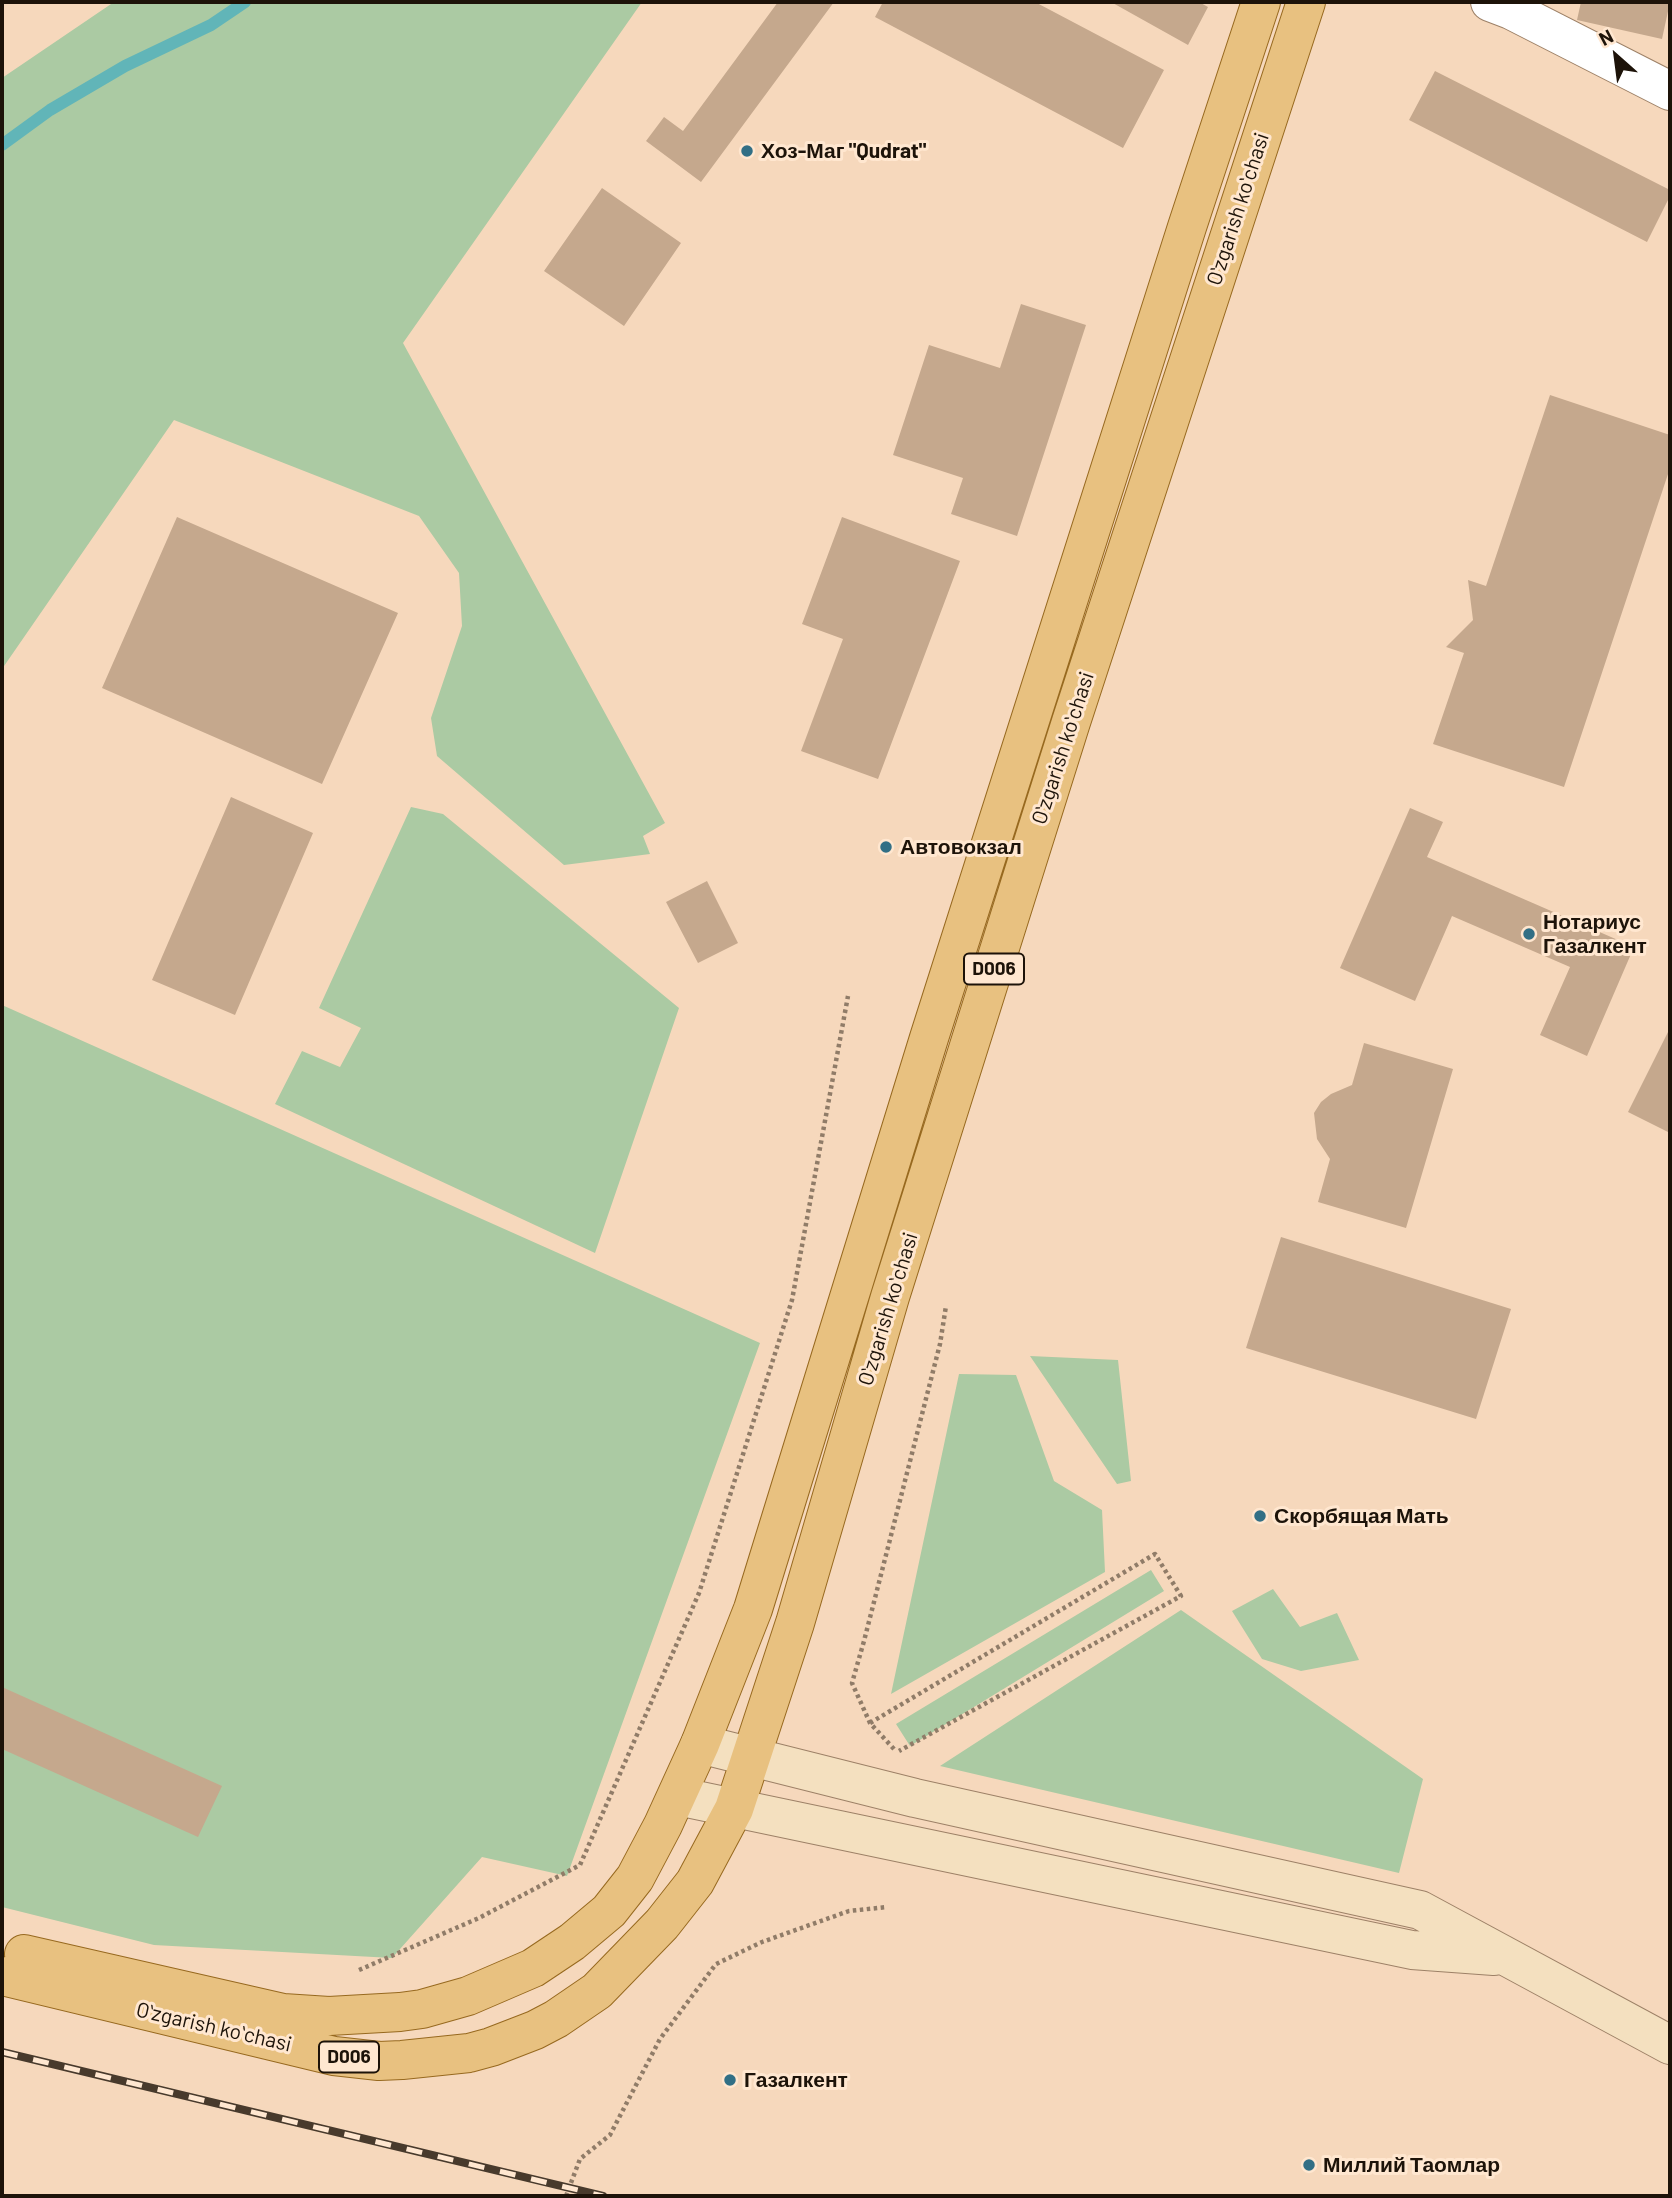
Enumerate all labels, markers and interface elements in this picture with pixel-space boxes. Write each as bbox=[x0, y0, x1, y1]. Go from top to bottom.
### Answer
north arrow bbox=[1581, 21, 1651, 91]
text: N bbox=[1595, 24, 1617, 50]
street label: Oʻzgarish koʻchasi bbox=[1201, 130, 1275, 288]
place label: Хоз-Маг "Qudrat" bbox=[761, 138, 926, 164]
marker: Хоз-Маг "Qudrat" bbox=[739, 143, 755, 159]
street label: Oʻzgarish koʻchasi bbox=[1026, 669, 1100, 827]
place label: Автовокзал bbox=[900, 834, 1022, 860]
marker: Автовокзал bbox=[878, 839, 894, 855]
place label: Нотариус Газалкент bbox=[1543, 909, 1647, 959]
marker: Нотариус Газалкент bbox=[1521, 926, 1537, 942]
road number: D006 bbox=[964, 953, 1024, 984]
street label: Oʻzgarish koʻchasi bbox=[853, 1229, 923, 1389]
place label: Скорбящая Мать bbox=[1274, 1503, 1449, 1529]
marker: Скорбящая Мать bbox=[1252, 1508, 1268, 1524]
street label: Oʻzgarish koʻchasi bbox=[134, 1997, 294, 2057]
road number: D006 bbox=[319, 2041, 379, 2072]
place label: Газалкент bbox=[744, 2067, 848, 2093]
marker: Газалкент bbox=[722, 2072, 738, 2088]
place label: Миллий Таомлар bbox=[1323, 2152, 1500, 2178]
marker: Миллий Таомлар bbox=[1301, 2157, 1317, 2173]

